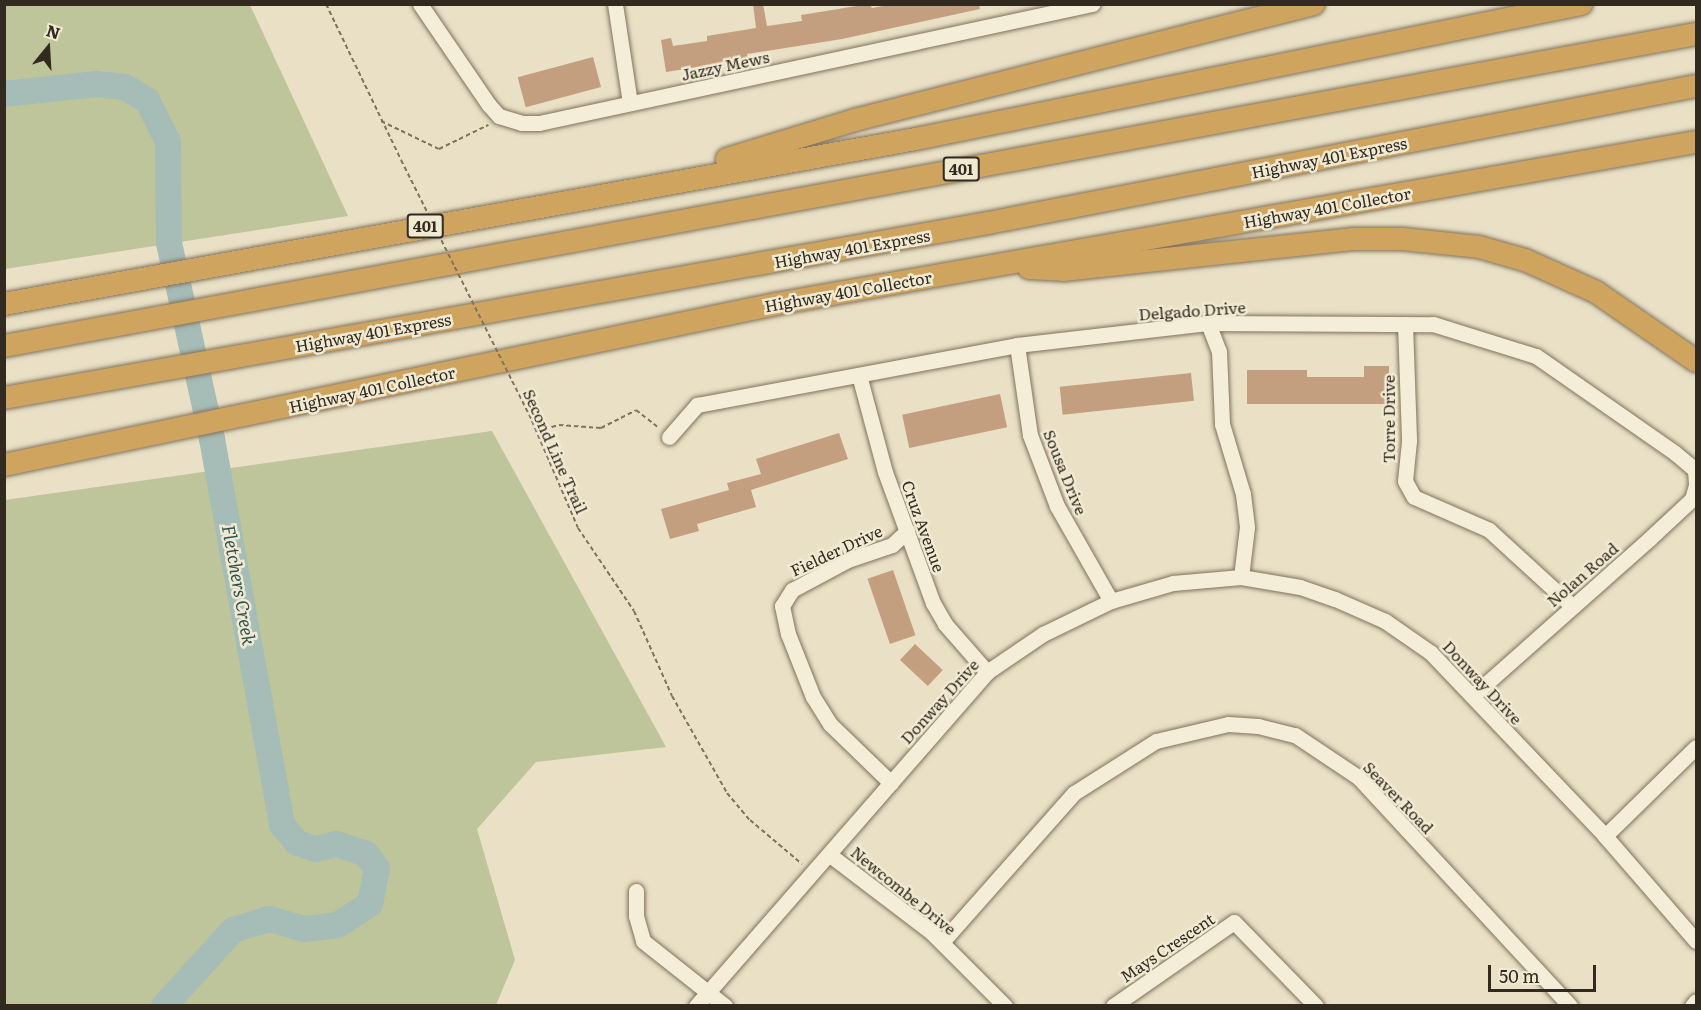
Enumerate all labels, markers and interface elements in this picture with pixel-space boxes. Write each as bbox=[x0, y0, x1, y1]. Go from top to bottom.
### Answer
text: N bbox=[43, 17, 64, 44]
north arrow bbox=[18, 18, 78, 78]
street label: Jazzy Mews bbox=[679, 46, 771, 84]
street label: Highway 401 Express bbox=[1250, 133, 1408, 181]
road number: 401 bbox=[942, 157, 980, 181]
street label: Highway 401 Collector bbox=[1242, 183, 1412, 231]
road number: 401 bbox=[406, 214, 444, 238]
street label: Highway 401 Express bbox=[773, 225, 931, 271]
street label: Highway 401 Collector bbox=[763, 267, 933, 315]
street label: Delgado Drive bbox=[1138, 297, 1246, 323]
street label: Highway 401 Express bbox=[294, 309, 452, 355]
street label: Highway 401 Collector bbox=[287, 362, 457, 416]
street label: Torre Drive bbox=[1378, 375, 1398, 463]
street label: Second Line Trail bbox=[520, 386, 592, 516]
street label: Sousa Drive bbox=[1040, 427, 1092, 517]
street label: Cruz Avenue bbox=[899, 478, 949, 574]
street label: Fielder Drive bbox=[787, 520, 885, 580]
water label: Fletchers Creek bbox=[218, 523, 260, 647]
street label: Nolan Road bbox=[1542, 538, 1622, 610]
street label: Donway Drive bbox=[1439, 636, 1527, 728]
street label: Donway Drive bbox=[896, 655, 982, 747]
street label: Seaver Road bbox=[1360, 757, 1438, 837]
street label: Newcombe Drive bbox=[848, 842, 960, 938]
street label: Mays Crescent bbox=[1116, 909, 1218, 985]
scale bar bbox=[1491, 953, 1599, 991]
text: 50 m bbox=[1499, 962, 1540, 989]

